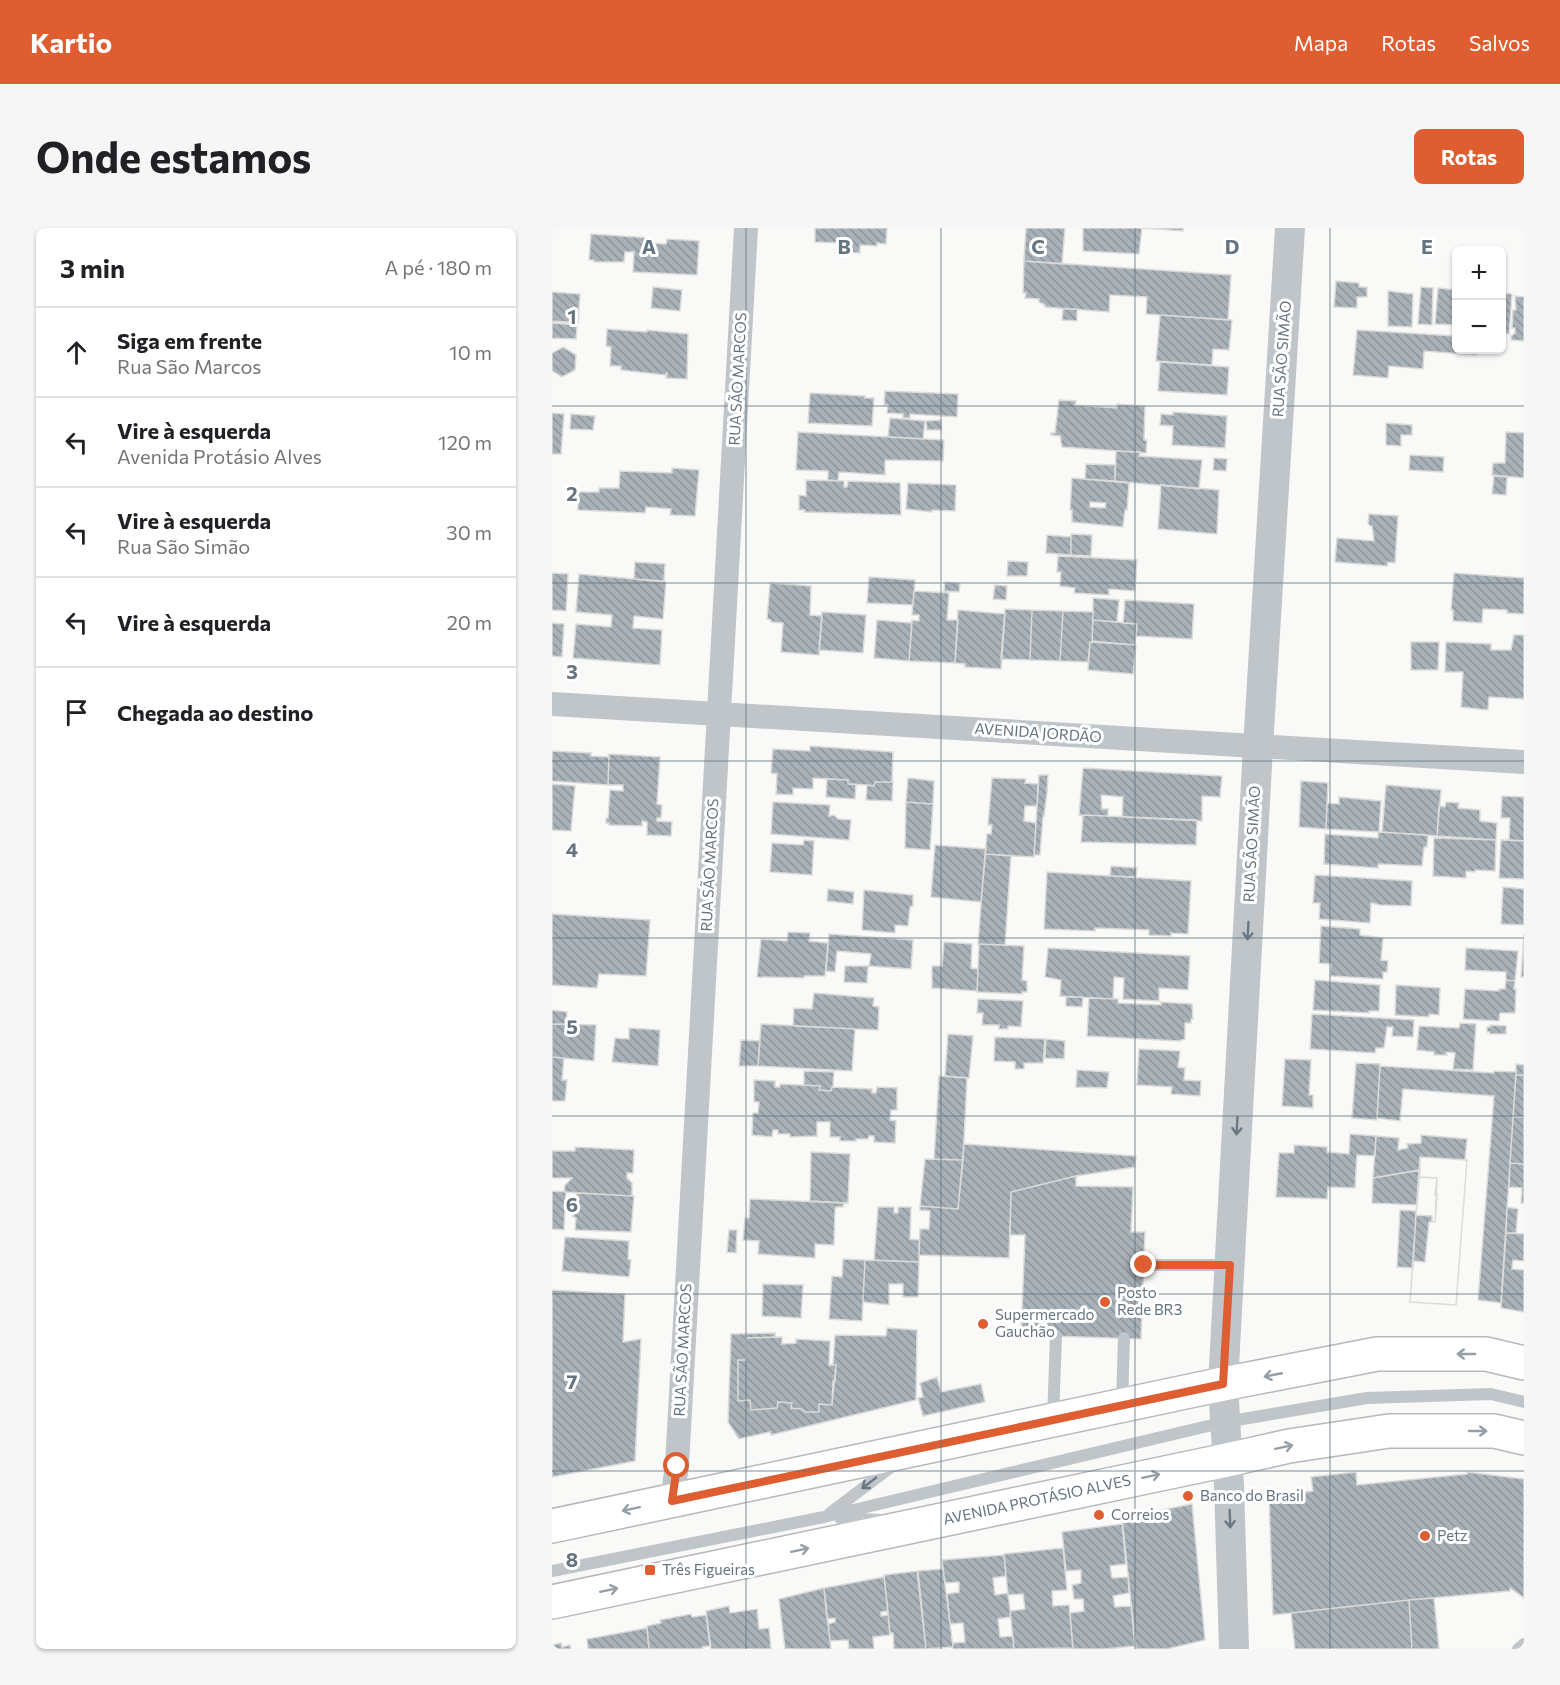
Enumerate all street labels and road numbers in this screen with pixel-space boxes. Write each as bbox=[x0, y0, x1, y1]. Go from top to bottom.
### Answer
street label: RUA SÃO SIMÃO bbox=[1268, 300, 1294, 418]
street label: RUA SÃO MARCOS bbox=[725, 312, 749, 446]
street label: AVENIDA JORDÃO bbox=[974, 719, 1102, 745]
street label: RUA SÃO SIMÃO bbox=[1239, 785, 1263, 903]
street label: RUA SÃO MARCOS bbox=[697, 798, 721, 932]
street label: RUA SÃO MARCOS bbox=[670, 1283, 694, 1417]
street label: AVENIDA PROTÁSIO ALVES bbox=[941, 1469, 1132, 1528]

